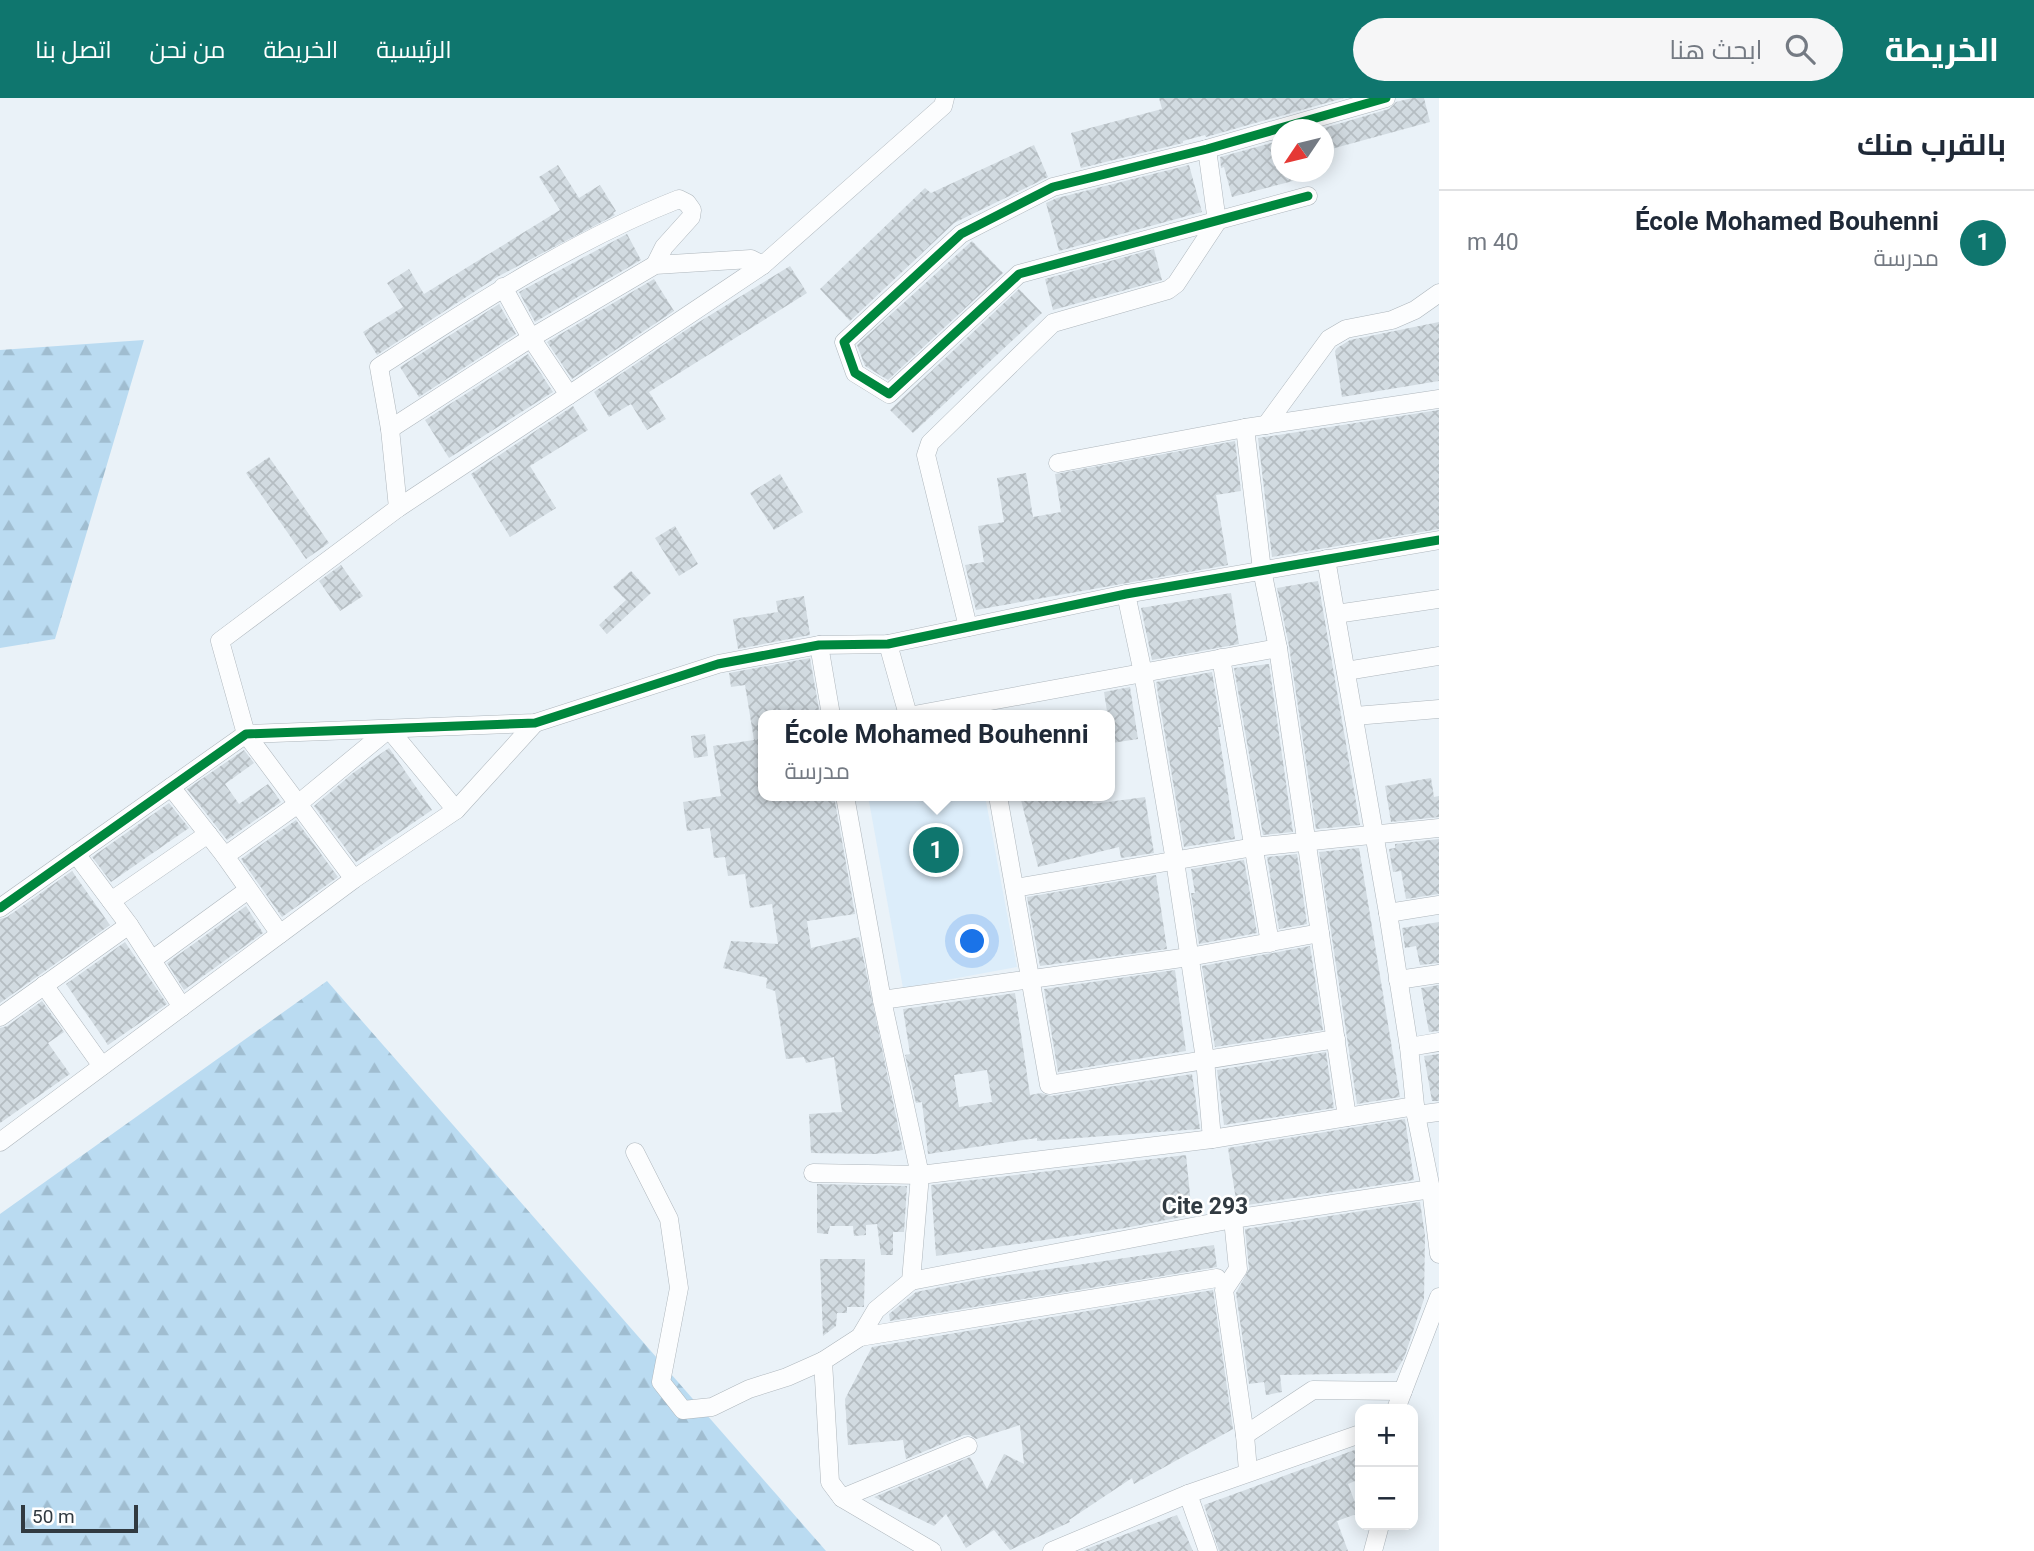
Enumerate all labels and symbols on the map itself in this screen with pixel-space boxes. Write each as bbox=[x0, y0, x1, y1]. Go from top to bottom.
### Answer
north arrow bbox=[1271, 119, 1334, 182]
pin: 1 bbox=[913, 824, 959, 876]
your location bbox=[955, 924, 989, 958]
district label: Cite 293 bbox=[1162, 1193, 1248, 1220]
scale bar bbox=[21, 1502, 138, 1534]

